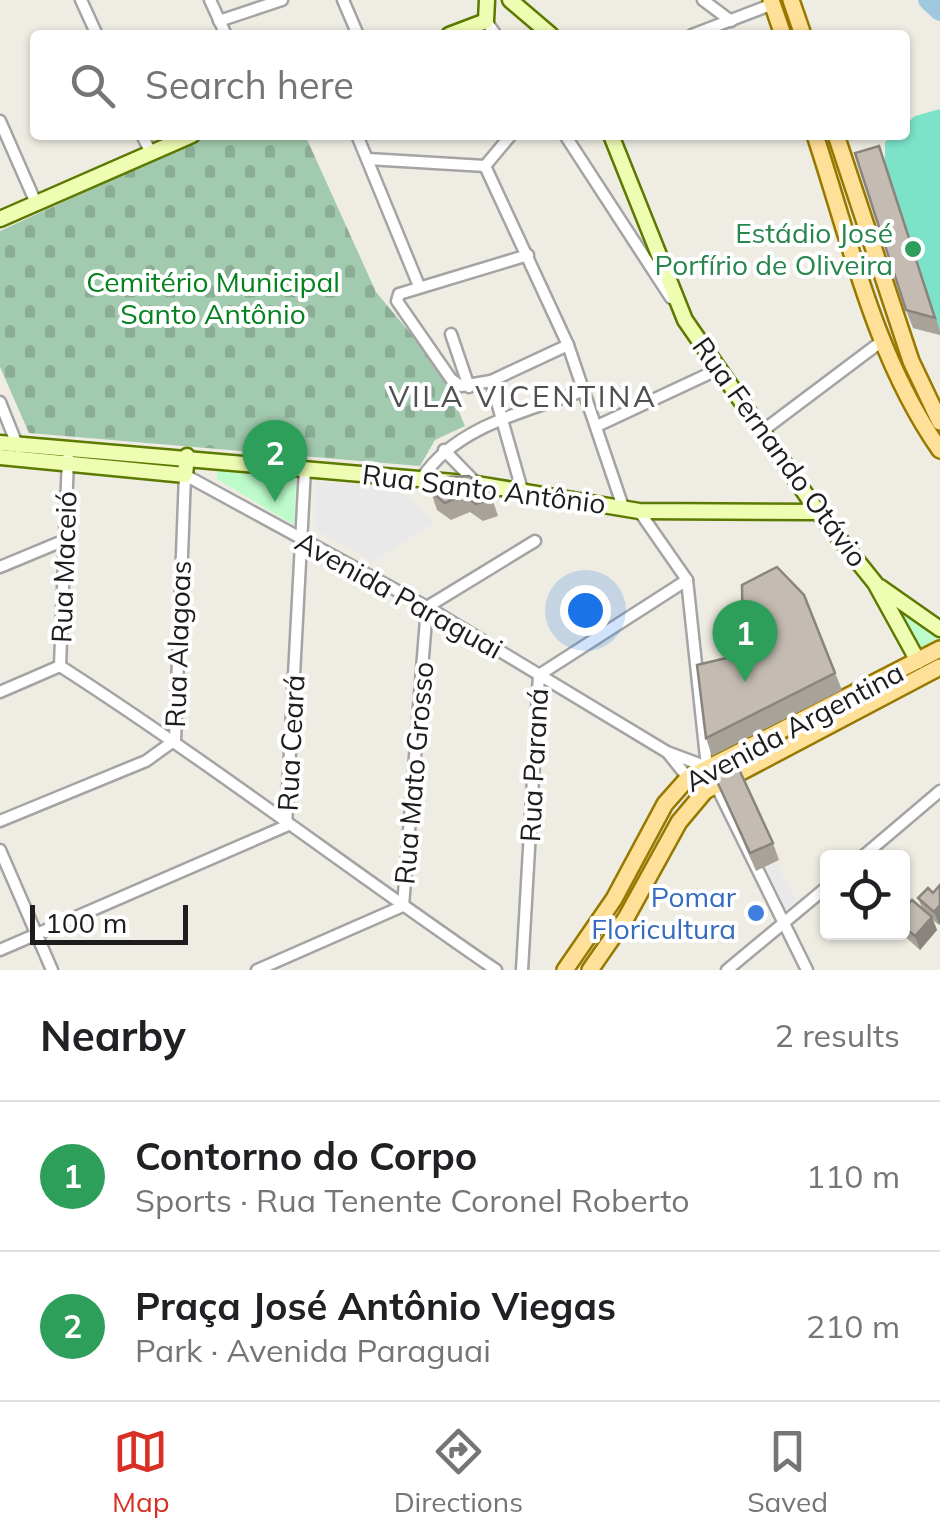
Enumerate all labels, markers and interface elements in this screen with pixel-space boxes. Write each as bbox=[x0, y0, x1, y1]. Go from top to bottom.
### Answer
search box bbox=[30, 30, 910, 140]
icon: search bbox=[65, 58, 120, 113]
text: Search here bbox=[145, 61, 354, 109]
place label: Estádio José Porfírio de Oliveira bbox=[655, 215, 893, 282]
marker: Estádio José Porfírio de Oliveira bbox=[902, 238, 924, 260]
park label: Cemitério Municipal Santo Antônio bbox=[86, 264, 340, 331]
street label: Rua Fernando Otávio bbox=[685, 330, 876, 574]
district label: VILA VICENTINA bbox=[389, 377, 657, 415]
pin: 2 bbox=[242, 420, 308, 502]
street label: Rua Santo Antônio bbox=[360, 456, 608, 521]
street label: Rua Maceió bbox=[43, 490, 84, 644]
street label: Avenida Paraguai bbox=[290, 523, 509, 666]
street label: Rua Alagoas bbox=[157, 560, 198, 728]
your location bbox=[560, 585, 611, 636]
pin: 1 bbox=[712, 600, 778, 682]
street label: Avenida Argentina bbox=[678, 654, 909, 799]
street label: Rua Mato Grosso bbox=[386, 660, 441, 886]
street label: Rua Ceará bbox=[269, 674, 312, 812]
street label: Rua Paraná bbox=[512, 687, 555, 843]
map controls bbox=[820, 850, 910, 940]
button: locate bbox=[820, 850, 910, 940]
place label: Pomar Floricultura bbox=[591, 879, 737, 946]
scale bar bbox=[30, 900, 188, 944]
marker: Pomar Floricultura bbox=[745, 902, 767, 924]
text: 100 m bbox=[45, 905, 127, 940]
text: Nearby bbox=[40, 1009, 186, 1062]
text: 2 results bbox=[775, 1015, 900, 1055]
text: Contorno do Corpo bbox=[135, 1132, 477, 1180]
text: 1 bbox=[63, 1156, 82, 1196]
text: 110 m bbox=[806, 1156, 900, 1196]
text: Sports · Rua Tenente Coronel Roberto bbox=[135, 1180, 689, 1220]
text: Praça José Antônio Viegas bbox=[135, 1282, 616, 1330]
text: 2 bbox=[63, 1306, 82, 1346]
text: 210 m bbox=[806, 1306, 900, 1346]
text: Park · Avenida Paraguai bbox=[135, 1330, 491, 1370]
tab: Map bbox=[112, 1424, 170, 1519]
tab: Directions bbox=[394, 1424, 523, 1519]
tab: Saved bbox=[747, 1424, 828, 1519]

